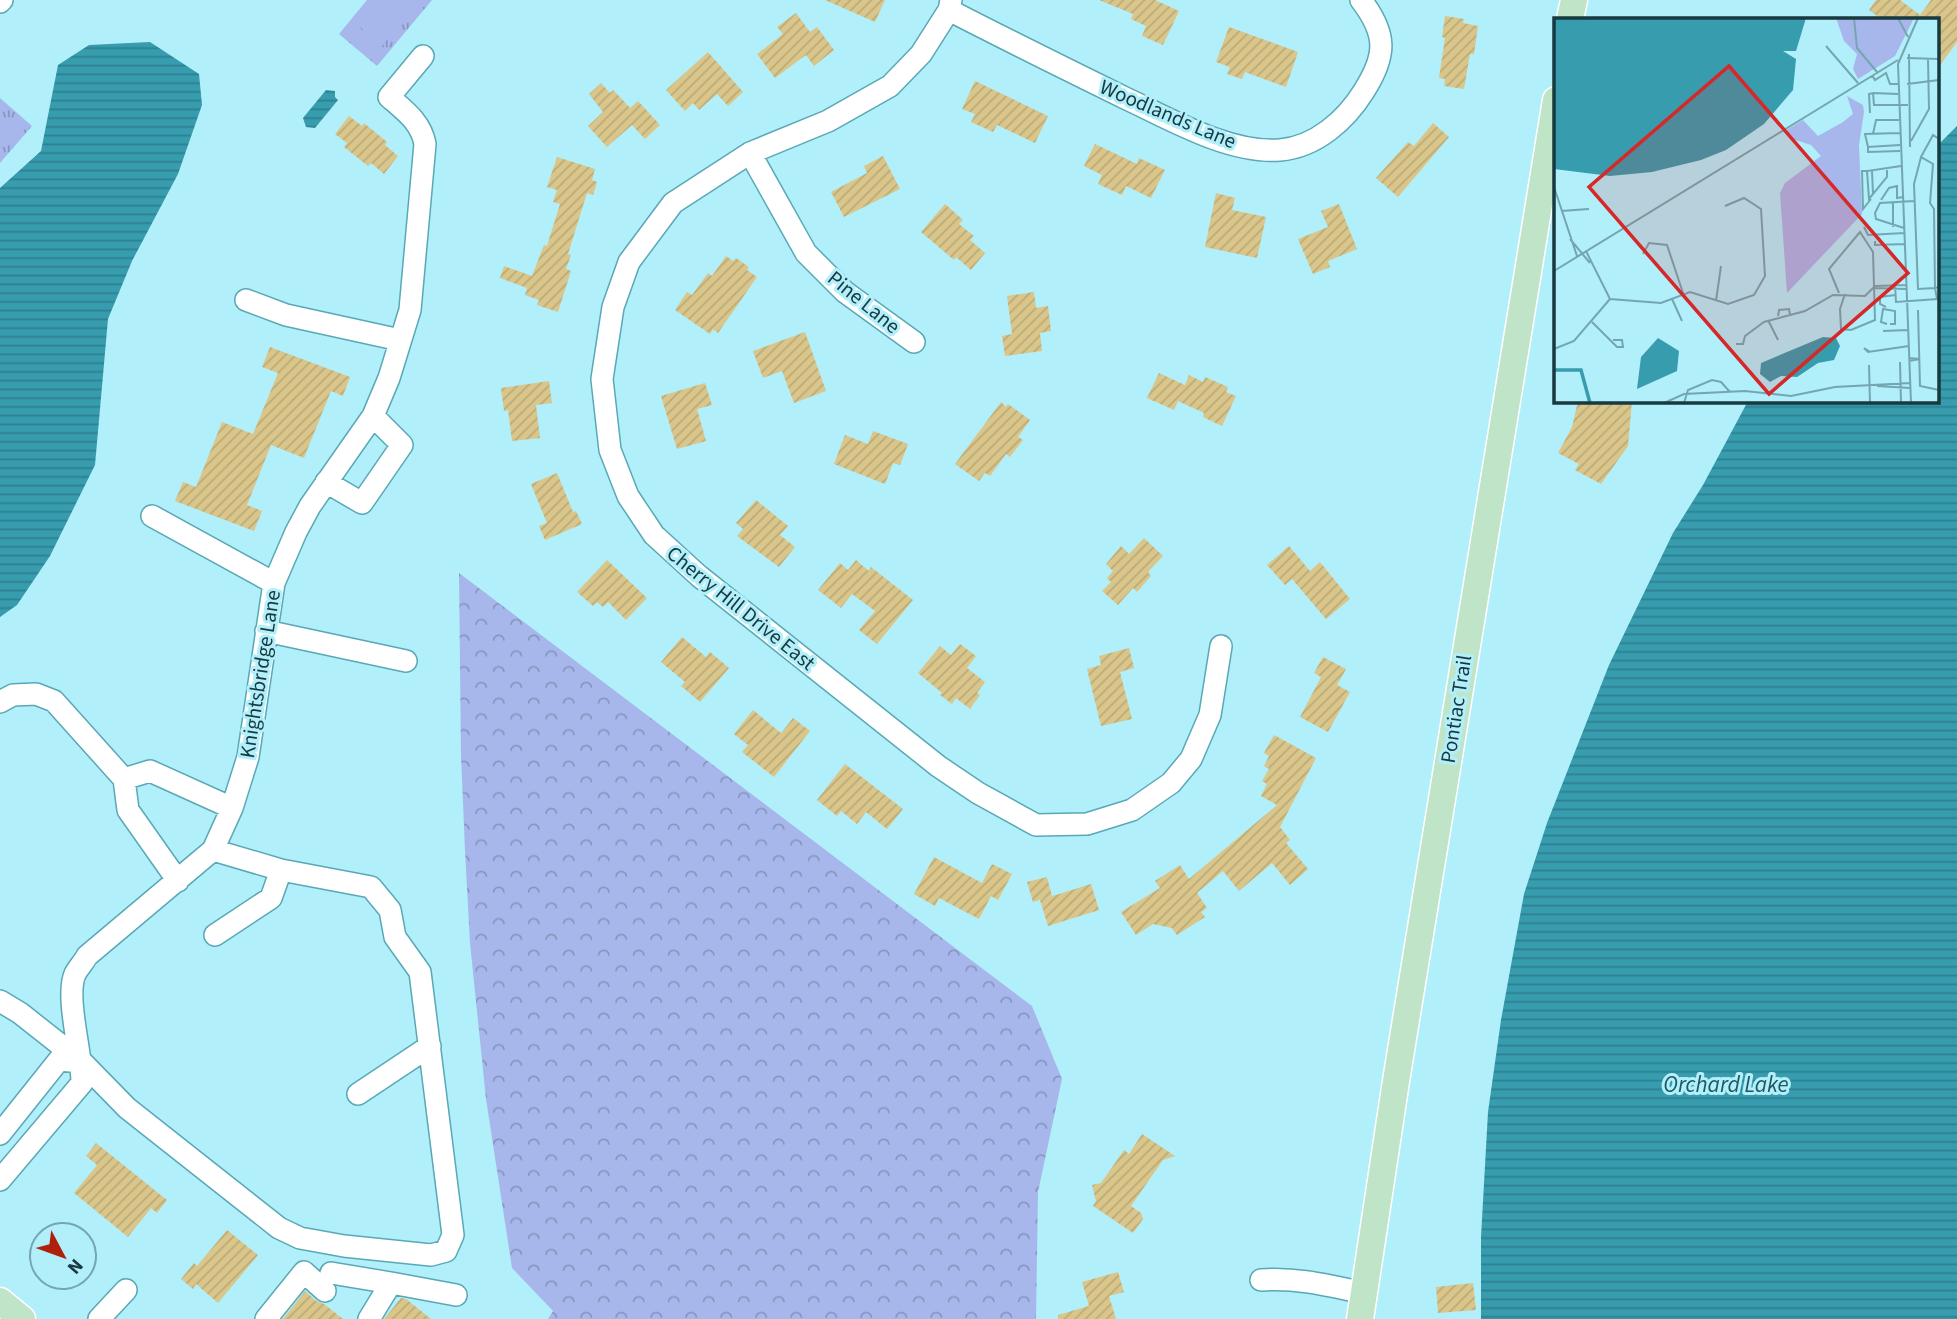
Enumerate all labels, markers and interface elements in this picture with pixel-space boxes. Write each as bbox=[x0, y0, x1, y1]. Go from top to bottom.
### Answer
inset map bbox=[1554, 18, 1940, 402]
street label: Woodlands Lane bbox=[1095, 72, 1241, 156]
street label: Pine Lane bbox=[821, 263, 907, 341]
street label: Cherry Hill Drive East bbox=[660, 539, 822, 677]
street label: Knightsbridge Lane bbox=[232, 588, 288, 760]
street label: Pontiac Trail bbox=[1433, 653, 1479, 765]
water label: Orchard Lake bbox=[1663, 1068, 1789, 1101]
north arrow bbox=[28, 1221, 98, 1291]
text: N bbox=[60, 1253, 89, 1280]

